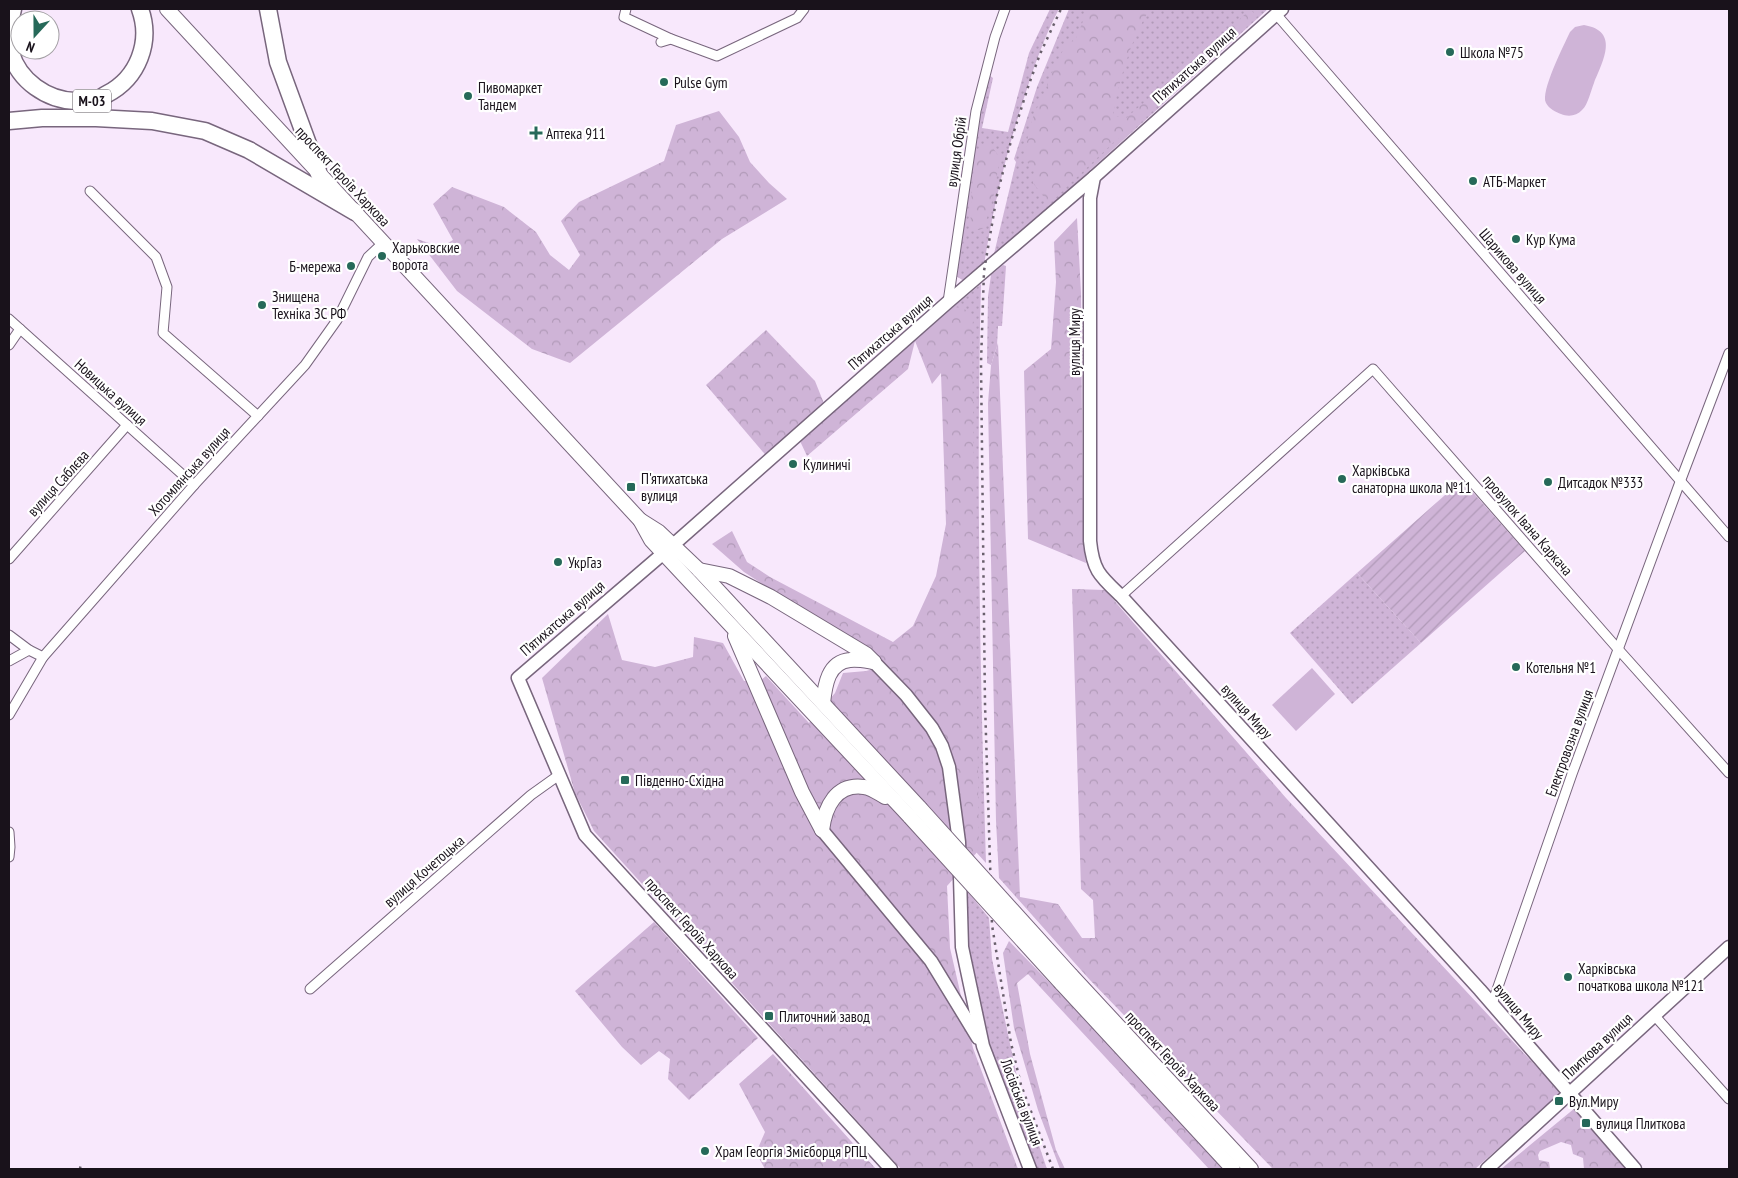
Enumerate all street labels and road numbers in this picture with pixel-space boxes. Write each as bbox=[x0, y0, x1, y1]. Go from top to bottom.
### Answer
street label: П’ятихатська вулиця bbox=[1148, 22, 1240, 107]
road number: М-03 bbox=[73, 90, 111, 112]
street label: вулиця Обрій bbox=[942, 116, 970, 188]
street label: проспект Героїв Харкова bbox=[291, 122, 395, 230]
street label: Шарикова вулиця bbox=[1475, 224, 1551, 308]
street label: П’ятихатська вулиця bbox=[844, 290, 936, 374]
street label: вулиця Миру bbox=[1065, 308, 1084, 376]
street label: Новицька вулиця bbox=[71, 354, 151, 430]
street label: Хотомлянська вулиця bbox=[144, 422, 234, 519]
street label: вулиця Саблєва bbox=[23, 446, 93, 520]
street label: провулок Івана Каркача bbox=[1479, 471, 1577, 579]
street label: П’ятихатська вулиця bbox=[516, 576, 608, 660]
street label: вулиця Миру bbox=[1217, 679, 1277, 743]
street label: Електровозна вулиця bbox=[1541, 687, 1597, 799]
street label: вулиця Кочетоцька bbox=[380, 831, 468, 911]
street label: проспект Героїв Харкова bbox=[641, 873, 743, 983]
street label: вулиця Миру bbox=[1490, 979, 1548, 1043]
street label: проспект Героїв Харкова bbox=[1121, 1007, 1225, 1115]
street label: Плиткова вулиця bbox=[1558, 1008, 1636, 1083]
street label: Лосівська вулиця bbox=[996, 1055, 1047, 1148]

